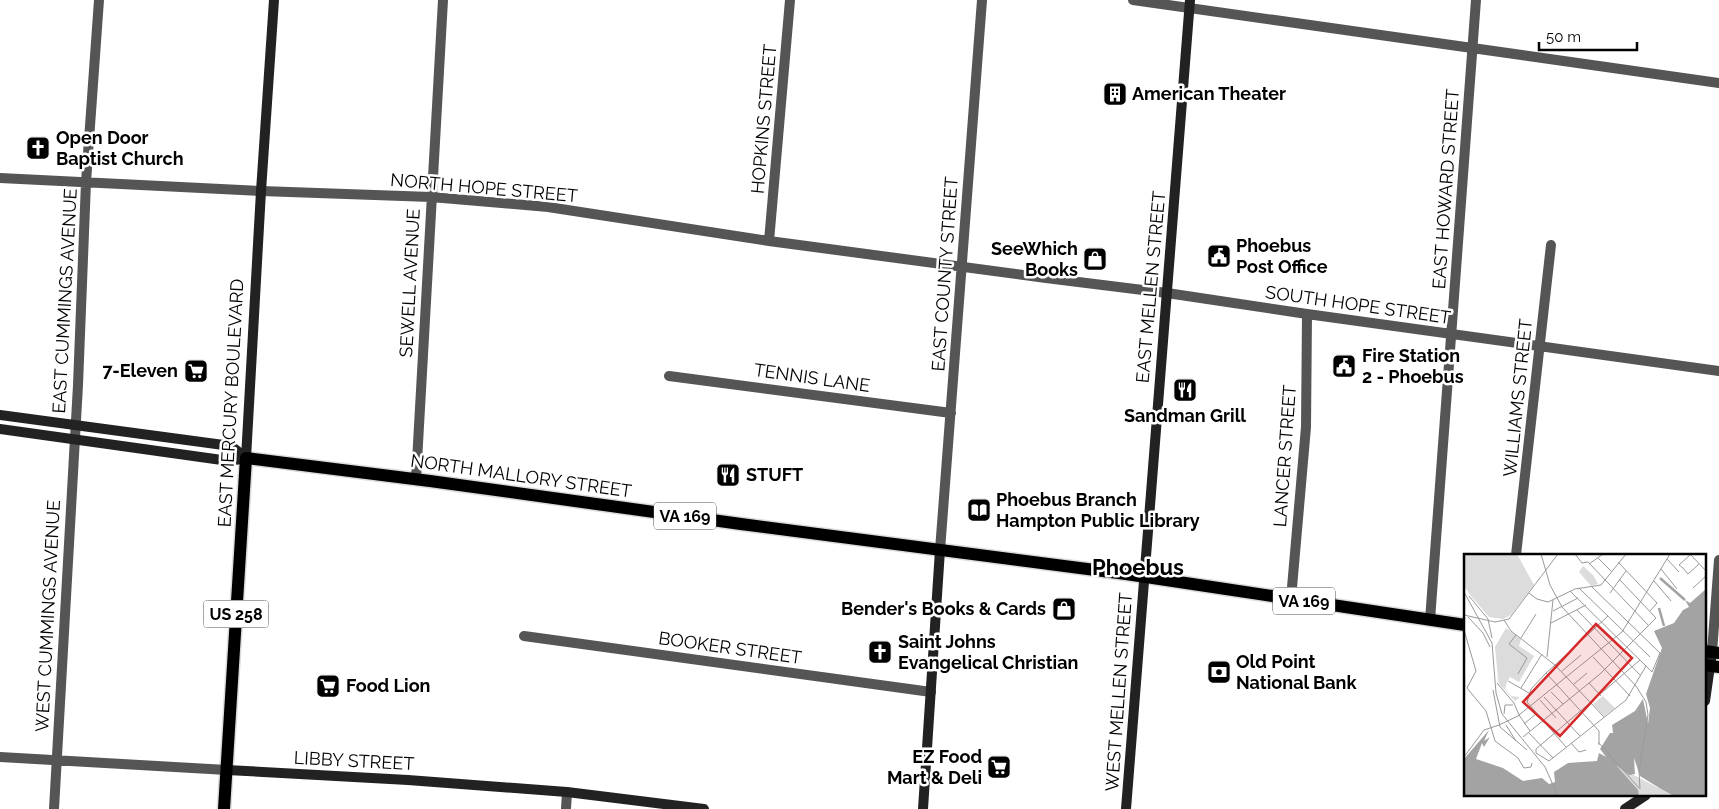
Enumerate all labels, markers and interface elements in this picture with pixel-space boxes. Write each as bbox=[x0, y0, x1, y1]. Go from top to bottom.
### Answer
scale bar bbox=[1539, 20, 1636, 52]
text: 50 m bbox=[1546, 28, 1581, 46]
street label: HOPKINS STREET bbox=[747, 43, 780, 195]
building icon: American Theater bbox=[1102, 81, 1128, 107]
place label: American Theater bbox=[1132, 83, 1286, 104]
street label: EAST HOWARD STREET bbox=[1428, 88, 1463, 290]
place label: Open Door Baptist Church bbox=[56, 127, 184, 169]
church icon: Open Door Baptist Church bbox=[25, 135, 51, 161]
street label: NORTH HOPE STREET bbox=[389, 169, 579, 206]
street label: EAST COUNTY STREET bbox=[927, 176, 962, 372]
street label: EAST CUMMINGS AVENUE bbox=[48, 188, 81, 414]
street label: EAST MELLEN STREET bbox=[1132, 190, 1169, 384]
street label: SEWELL AVENUE bbox=[395, 208, 424, 358]
place label: Phoebus Post Office bbox=[1236, 235, 1328, 277]
place label: SeeWhich Books bbox=[991, 238, 1078, 280]
public building icon: Phoebus Post Office bbox=[1206, 243, 1232, 269]
shop icon: SeeWhich Books bbox=[1082, 246, 1108, 272]
street label: EAST MERCURY BOULEVARD bbox=[214, 278, 248, 528]
street label: SOUTH HOPE STREET bbox=[1264, 281, 1452, 328]
street label: WILLIAMS STREET bbox=[1499, 318, 1536, 478]
place label: Fire Station 2 - Phoebus bbox=[1362, 345, 1464, 387]
public building icon: Fire Station 2 - Phoebus bbox=[1331, 353, 1357, 379]
supermarket icon: 7-Eleven bbox=[183, 358, 209, 384]
street label: TENNIS LANE bbox=[753, 359, 872, 396]
place label: 7-Eleven bbox=[102, 360, 178, 381]
restaurant icon: Sandman Grill bbox=[1172, 377, 1198, 403]
street label: LANCER STREET bbox=[1269, 384, 1300, 528]
place label: Sandman Grill bbox=[1124, 405, 1246, 426]
street label: NORTH MALLORY STREET bbox=[409, 450, 633, 501]
restaurant icon: STUFT bbox=[715, 462, 741, 488]
place label: STUFT bbox=[746, 464, 803, 485]
place label: Phoebus Branch Hampton Public Library bbox=[996, 489, 1200, 531]
library icon: Phoebus Branch Hampton Public Library bbox=[966, 497, 992, 523]
street label: WEST CUMMINGS AVENUE bbox=[31, 499, 64, 732]
road number: VA 169 bbox=[654, 502, 716, 530]
district label: Phoebus bbox=[1092, 554, 1184, 580]
inset map bbox=[1464, 554, 1706, 796]
road number: VA 169 bbox=[1273, 588, 1335, 614]
street label: WEST MELLEN STREET bbox=[1101, 592, 1136, 792]
shop icon: Bender's Books & Cards bbox=[1051, 596, 1077, 622]
place label: Bender's Books & Cards bbox=[841, 598, 1046, 619]
road number: US 258 bbox=[204, 600, 268, 628]
street label: BOOKER STREET bbox=[657, 627, 803, 668]
place label: Saint Johns Evangelical Christian bbox=[898, 631, 1078, 673]
church icon: Saint Johns Evangelical Christian bbox=[867, 639, 893, 665]
place label: Old Point National Bank bbox=[1236, 651, 1357, 693]
bank icon: Old Point National Bank bbox=[1206, 659, 1232, 685]
supermarket icon: Food Lion bbox=[315, 673, 341, 699]
place label: Food Lion bbox=[346, 675, 430, 696]
place label: EZ Food Mart & Deli bbox=[887, 746, 982, 788]
street label: LIBBY STREET bbox=[293, 747, 415, 774]
supermarket icon: EZ Food Mart & Deli bbox=[986, 754, 1012, 780]

